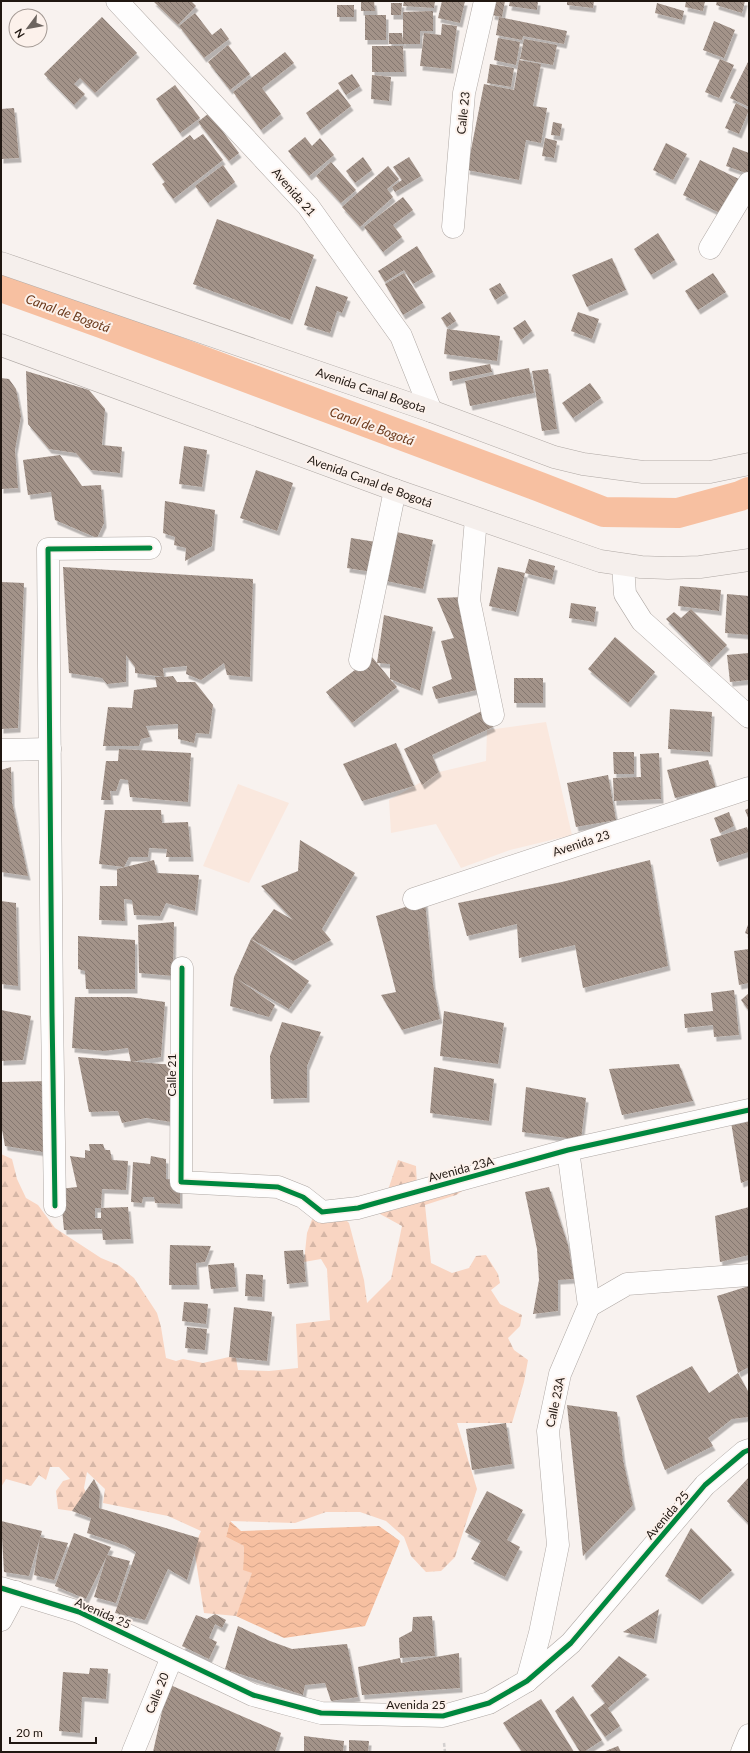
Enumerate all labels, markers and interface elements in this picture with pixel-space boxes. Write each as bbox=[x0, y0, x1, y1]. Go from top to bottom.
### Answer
north arrow bbox=[8, 8, 48, 48]
text: N bbox=[11, 27, 27, 41]
street label: Calle 23 bbox=[453, 91, 473, 135]
street label: Avenida 21 bbox=[269, 165, 319, 219]
water label: Canal de Bogotá bbox=[24, 290, 113, 336]
street label: Avenida Canal Bogota bbox=[314, 364, 428, 416]
water label: Canal de Bogotá bbox=[328, 403, 417, 449]
street label: Avenida Canal de Bogotá bbox=[306, 451, 434, 511]
street label: Avenida 23 bbox=[550, 827, 612, 859]
street label: Calle 21 bbox=[164, 1053, 179, 1096]
street label: Avenida 23A bbox=[427, 1153, 496, 1185]
street label: Calle 23A bbox=[542, 1375, 568, 1429]
street label: Avenida 25 bbox=[642, 1488, 692, 1542]
street label: Avenida 25 bbox=[73, 1594, 133, 1632]
street label: Calle 20 bbox=[142, 1670, 172, 1716]
street label: Avenida 25 bbox=[386, 1697, 446, 1712]
scale bar bbox=[10, 1719, 96, 1745]
text: 20 m bbox=[16, 1725, 43, 1740]

